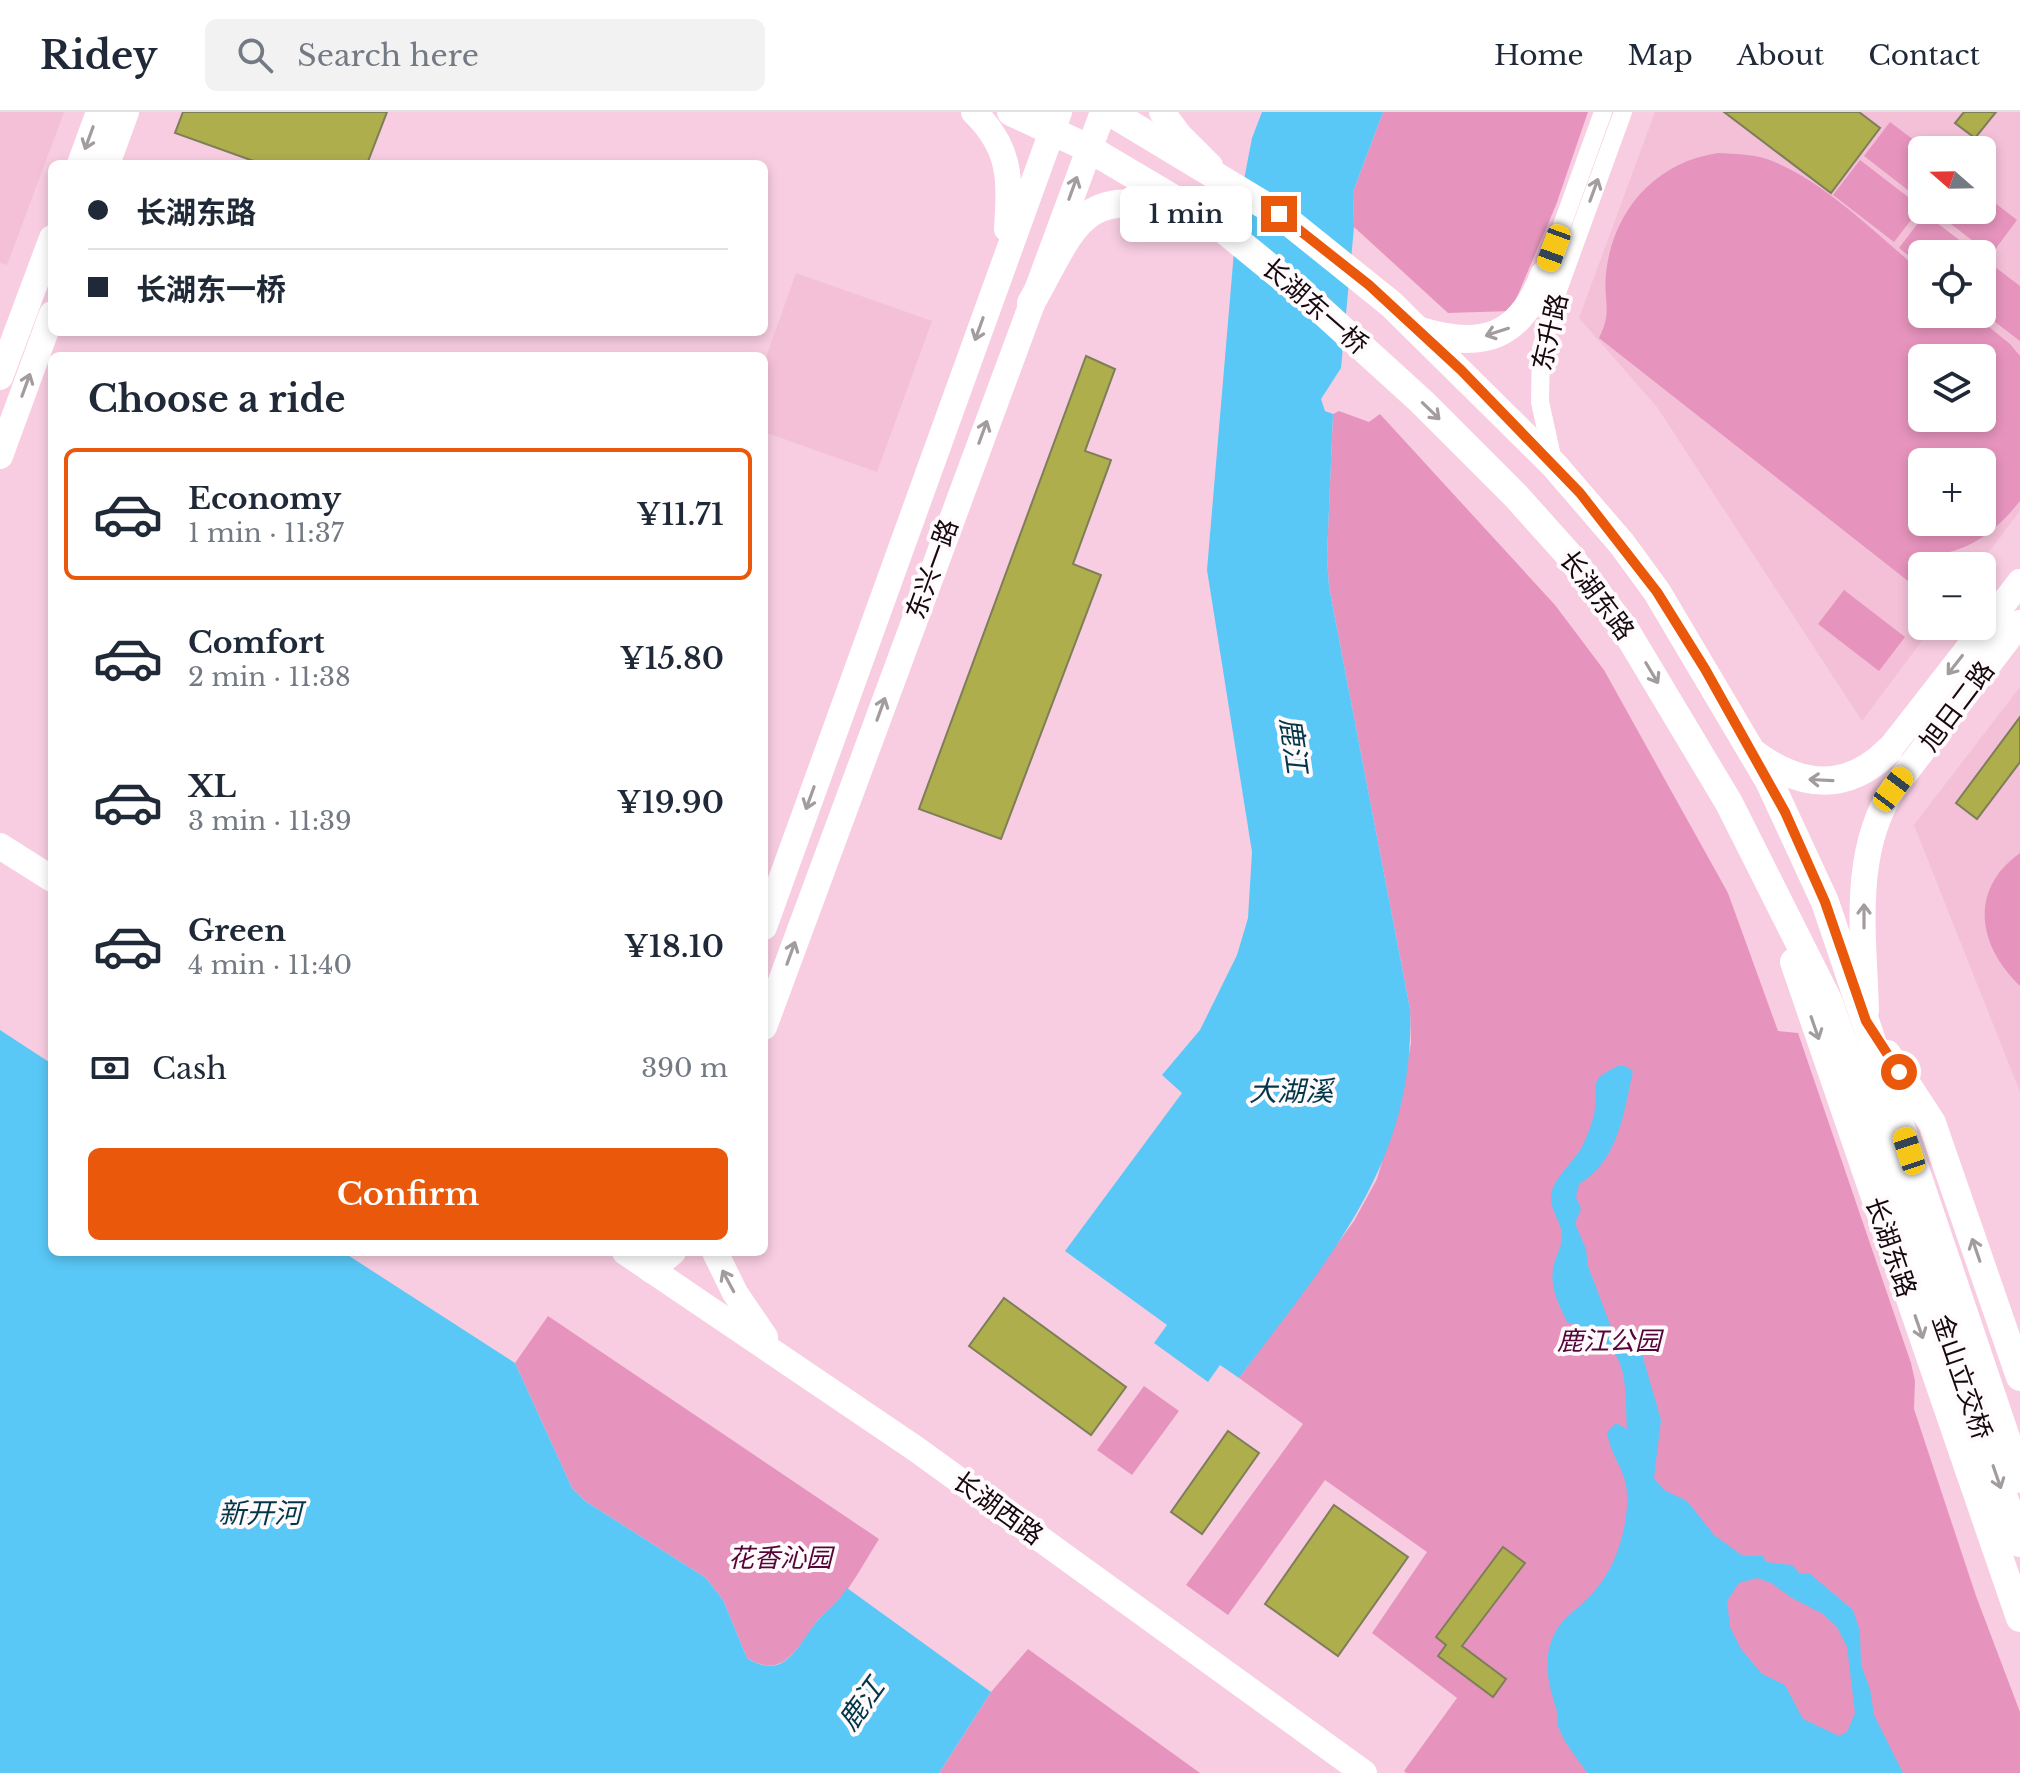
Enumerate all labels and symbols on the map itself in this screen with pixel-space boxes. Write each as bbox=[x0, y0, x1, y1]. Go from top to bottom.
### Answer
one-way arrow bbox=[81, 125, 95, 150]
north arrow bbox=[1908, 136, 1996, 224]
one-way arrow bbox=[1067, 176, 1081, 201]
one-way arrow bbox=[1588, 178, 1603, 203]
callout: 1 min bbox=[1119, 186, 1251, 242]
route end bbox=[1261, 196, 1297, 232]
car bbox=[1535, 221, 1573, 275]
street label: 长湖东一桥 bbox=[1255, 251, 1375, 361]
street label: 东升路 bbox=[1526, 290, 1574, 374]
one-way arrow bbox=[971, 317, 986, 342]
one-way arrow bbox=[1485, 326, 1510, 340]
one-way arrow bbox=[20, 373, 34, 398]
one-way arrow bbox=[1421, 401, 1441, 420]
one-way arrow bbox=[977, 420, 991, 445]
street label: 东兴一路 bbox=[899, 515, 965, 623]
street label: 长湖东路 bbox=[1553, 544, 1641, 646]
one-way arrow bbox=[1947, 654, 1964, 676]
street label: 旭日二路 bbox=[1913, 655, 2001, 757]
one-way arrow bbox=[1644, 661, 1660, 684]
one-way arrow bbox=[875, 698, 889, 722]
water label: 鹿江 bbox=[1272, 715, 1315, 778]
car bbox=[1869, 763, 1917, 815]
one-way arrow bbox=[1809, 773, 1835, 788]
one-way arrow bbox=[802, 786, 816, 810]
one-way arrow bbox=[1856, 903, 1872, 930]
one-way arrow bbox=[785, 942, 799, 966]
one-way arrow bbox=[1809, 1015, 1823, 1040]
route start bbox=[1881, 1054, 1917, 1090]
water label: 大湖溪 bbox=[1249, 1074, 1336, 1109]
car bbox=[1890, 1124, 1928, 1178]
street label: 长湖东路 bbox=[1859, 1193, 1923, 1301]
one-way arrow bbox=[1968, 1238, 1983, 1263]
one-way arrow bbox=[719, 1269, 735, 1293]
street label: 金山立交桥 bbox=[1926, 1310, 1998, 1444]
one-way arrow bbox=[1912, 1314, 1927, 1339]
park label: 鹿江公园 bbox=[1557, 1325, 1665, 1357]
street label: 长湖西路 bbox=[947, 1464, 1049, 1552]
one-way arrow bbox=[1991, 1465, 2005, 1489]
water label: 新开河 bbox=[218, 1496, 307, 1531]
park label: 花香沁园 bbox=[728, 1542, 836, 1574]
water label: 鹿江 bbox=[831, 1669, 894, 1737]

